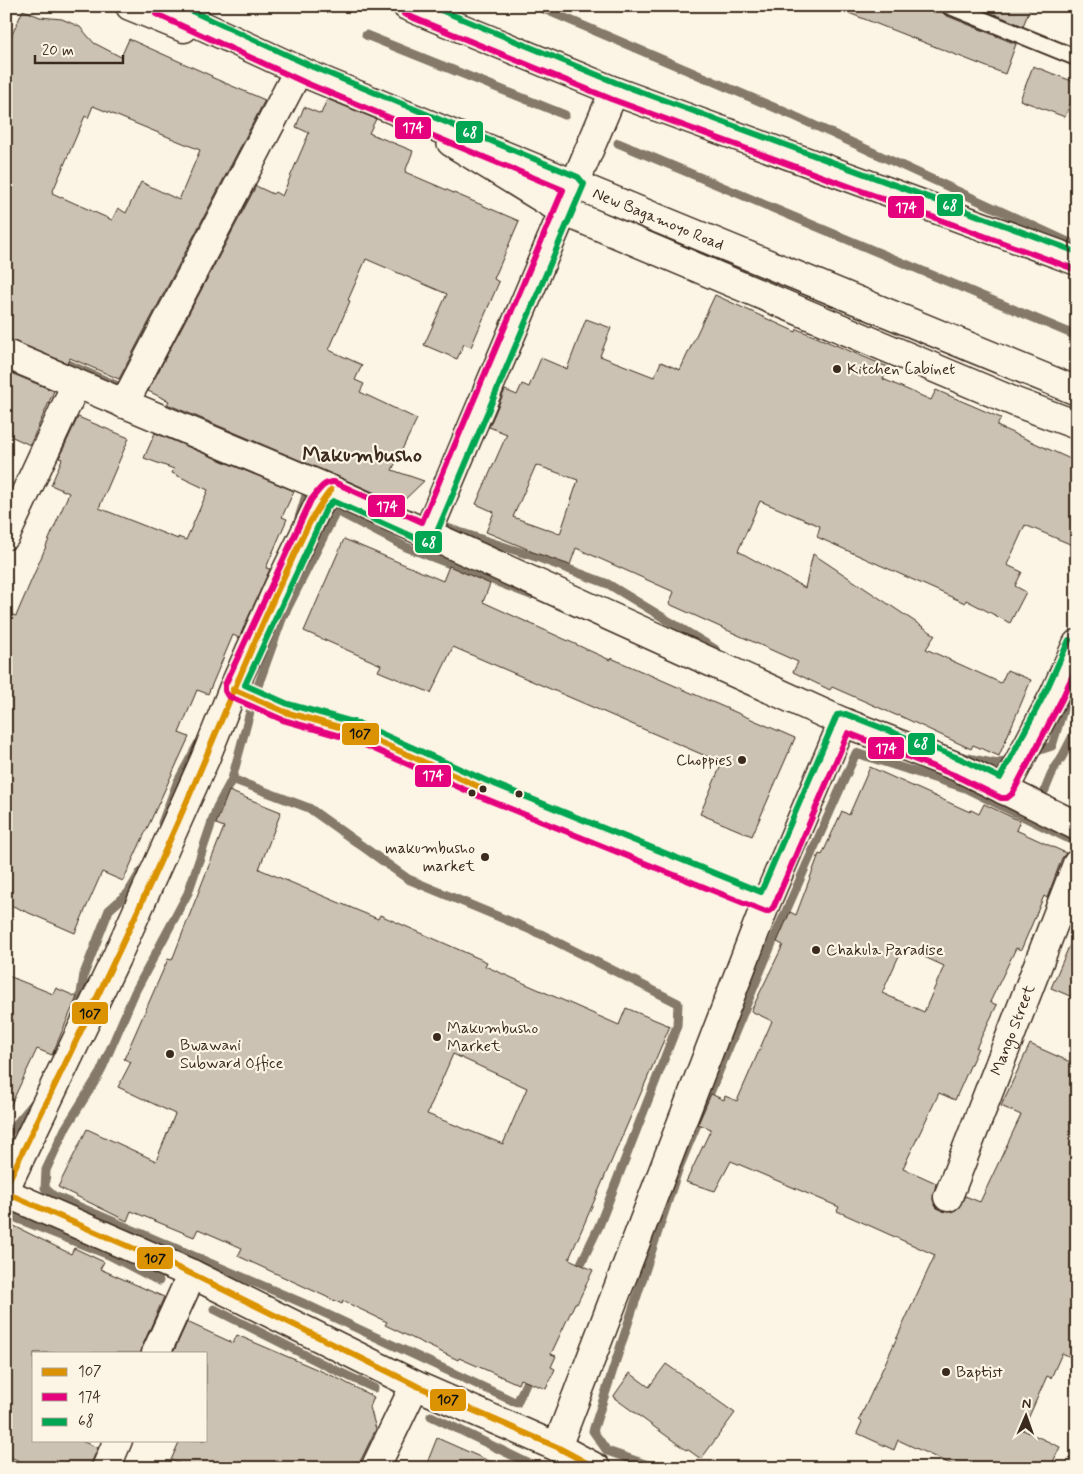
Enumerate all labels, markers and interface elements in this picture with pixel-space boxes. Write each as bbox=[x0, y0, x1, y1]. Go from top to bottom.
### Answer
scale bar bbox=[35, 32, 122, 64]
text: 20 m bbox=[42, 41, 74, 61]
line badge: 174 bbox=[394, 116, 432, 140]
text: 174 bbox=[402, 119, 425, 137]
line badge: 68 bbox=[455, 120, 484, 144]
text: 68 bbox=[463, 124, 478, 142]
street label: New Bagamoyo Road bbox=[590, 182, 727, 255]
line badge: 68 bbox=[936, 193, 964, 217]
line badge: 174 bbox=[887, 195, 925, 219]
text: 68 bbox=[943, 197, 958, 215]
text: 174 bbox=[895, 199, 918, 217]
place label: Kitchen Cabinet bbox=[847, 359, 955, 380]
marker: Kitchen Cabinet bbox=[831, 363, 843, 375]
district label: Makumbusho bbox=[302, 441, 422, 469]
line badge: 174 bbox=[367, 494, 406, 518]
text: 174 bbox=[376, 498, 399, 516]
line badge: 68 bbox=[414, 530, 443, 554]
text: 68 bbox=[422, 534, 437, 552]
line badge: 107 bbox=[341, 722, 380, 746]
text: 107 bbox=[349, 725, 371, 743]
line badge: 68 bbox=[907, 732, 936, 756]
text: 68 bbox=[914, 735, 929, 753]
line badge: 174 bbox=[867, 736, 905, 760]
text: 174 bbox=[875, 740, 898, 758]
place label: Choppies bbox=[676, 750, 732, 771]
marker: Choppies bbox=[736, 754, 748, 766]
line badge: 174 bbox=[414, 764, 452, 788]
text: 174 bbox=[422, 767, 445, 785]
unlabelled marker bbox=[478, 784, 488, 794]
unlabelled marker bbox=[467, 788, 477, 798]
unlabelled marker bbox=[514, 789, 524, 799]
place label: makumbusho market bbox=[385, 838, 476, 877]
marker: makumbusho market bbox=[479, 851, 491, 863]
place label: Chakula Paradise bbox=[826, 940, 944, 961]
marker: Chakula Paradise bbox=[810, 944, 822, 956]
street label: Mango Street bbox=[986, 981, 1040, 1079]
line badge: 107 bbox=[71, 1001, 109, 1025]
text: 107 bbox=[79, 1005, 101, 1023]
place label: Makumbusho Market bbox=[447, 1018, 538, 1057]
marker: Makumbusho Market bbox=[431, 1031, 443, 1043]
place label: Bwawani Subward Office bbox=[180, 1035, 283, 1074]
marker: Bwawani Subward Office bbox=[164, 1048, 176, 1060]
line badge: 107 bbox=[136, 1246, 174, 1270]
text: 107 bbox=[144, 1250, 166, 1268]
legend bbox=[32, 1352, 208, 1442]
text: 107 bbox=[78, 1362, 102, 1382]
place label: Baptist bbox=[956, 1362, 1003, 1383]
marker: Baptist bbox=[940, 1366, 952, 1378]
text: 174 bbox=[78, 1388, 101, 1408]
line badge: 107 bbox=[429, 1388, 467, 1412]
text: 107 bbox=[437, 1391, 459, 1409]
north arrow bbox=[1000, 1392, 1050, 1442]
text: N bbox=[1021, 1395, 1031, 1413]
text: 68 bbox=[78, 1412, 94, 1432]

